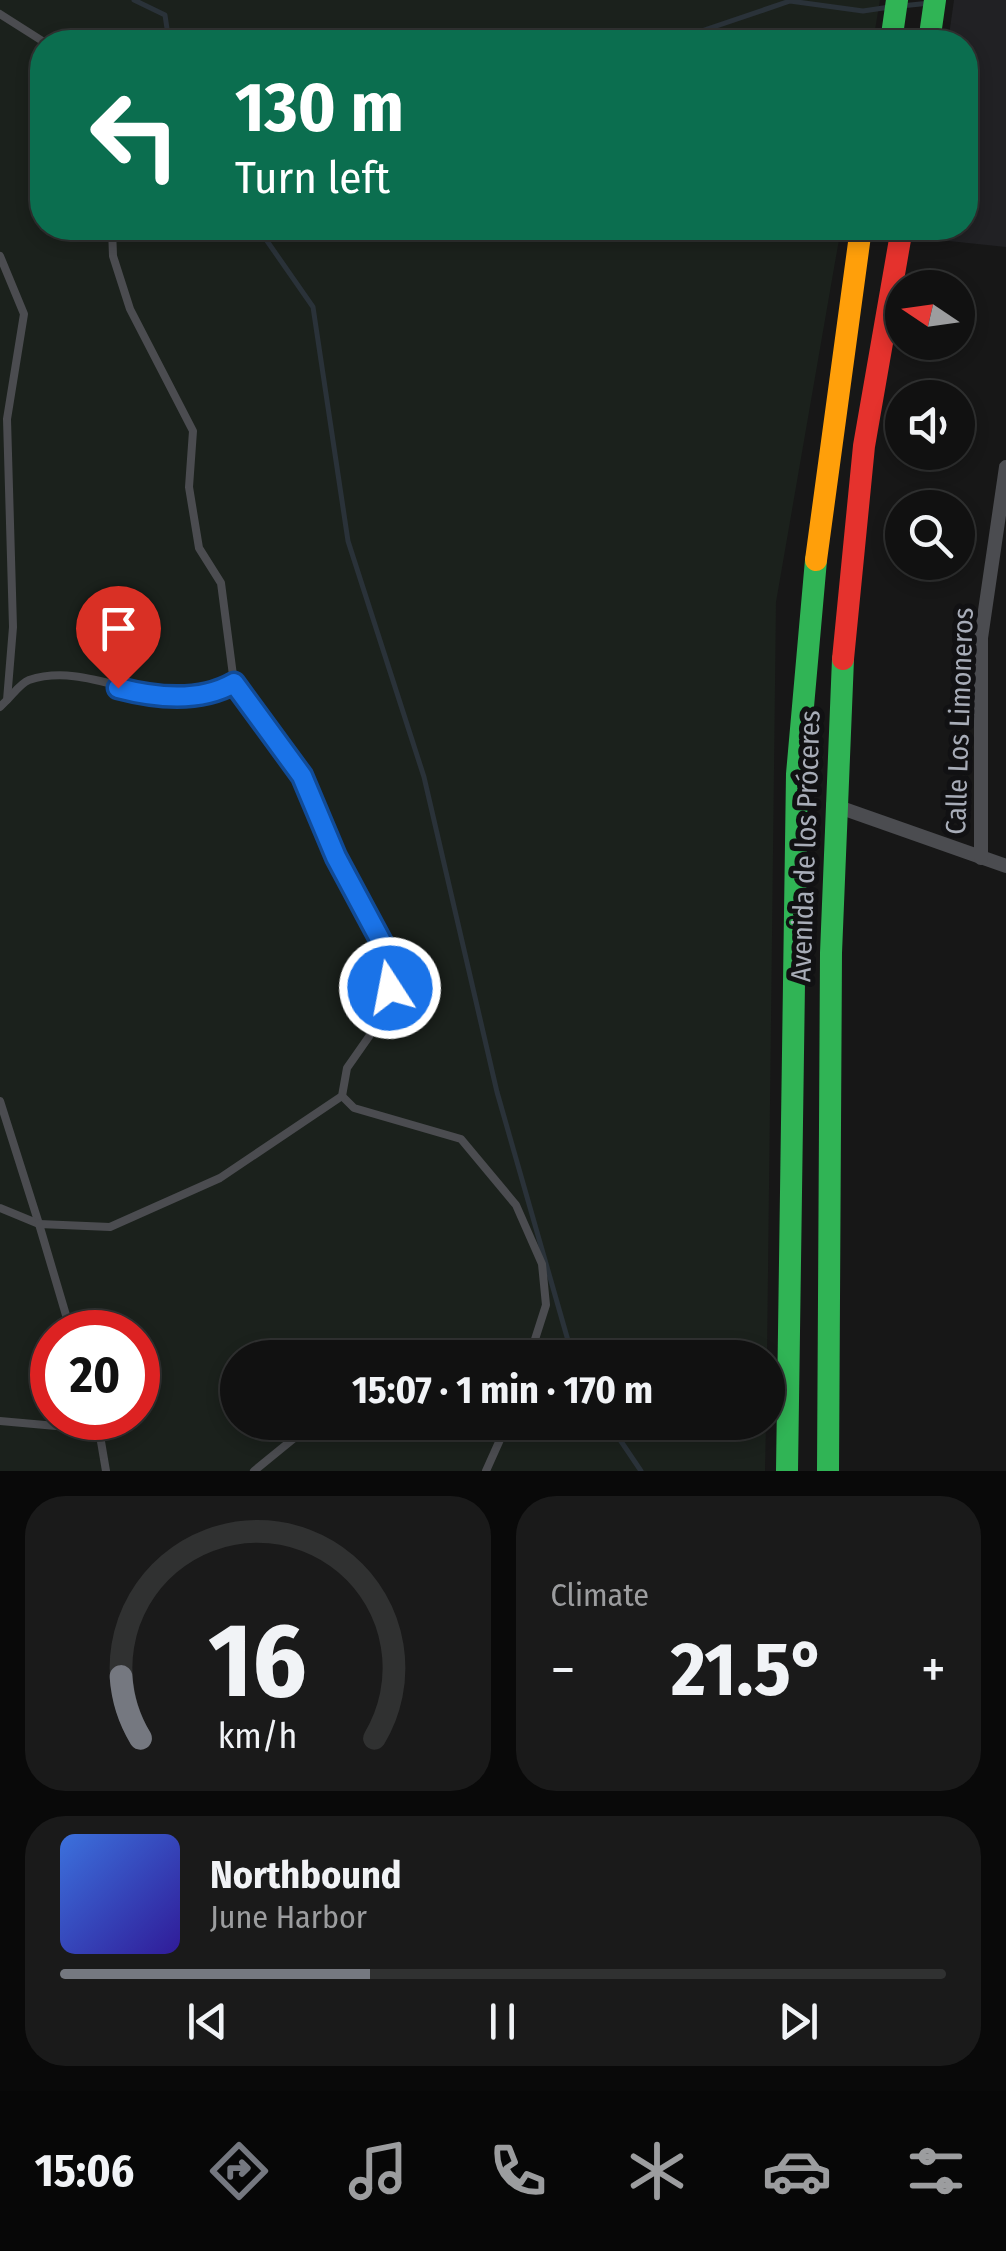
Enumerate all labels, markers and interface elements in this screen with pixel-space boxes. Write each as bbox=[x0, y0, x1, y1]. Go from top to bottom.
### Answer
text: 130 m bbox=[235, 66, 404, 150]
icon: left bbox=[70, 70, 200, 200]
text: Turn left bbox=[235, 151, 390, 205]
north arrow bbox=[885, 270, 975, 360]
map controls bbox=[885, 270, 975, 580]
button: sound bbox=[885, 380, 975, 470]
button: search bbox=[885, 490, 975, 580]
pin bbox=[76, 586, 161, 689]
icon: arrive bbox=[91, 601, 146, 656]
street label: Calle Los Limoneros bbox=[939, 607, 980, 835]
street label: Avenida de los Próceres bbox=[784, 710, 827, 982]
position arrow bbox=[338, 936, 442, 1040]
speed limit sign: 20 bbox=[30, 1310, 160, 1440]
text: 15:07 · 1 min · 170 m bbox=[352, 1367, 653, 1413]
text: Climate bbox=[551, 1576, 649, 1614]
text: 16 bbox=[209, 1599, 307, 1724]
text: 21.5° bbox=[671, 1625, 825, 1715]
text: − bbox=[551, 1637, 575, 1703]
text: + bbox=[921, 1637, 946, 1703]
text: km/h bbox=[218, 1715, 298, 1757]
text: Northbound bbox=[210, 1852, 402, 1898]
text: June Harbor bbox=[210, 1898, 367, 1936]
icon: previous bbox=[180, 1994, 235, 2049]
icon: pause bbox=[475, 1994, 530, 2049]
icon: next bbox=[771, 1994, 826, 2049]
icon: directions bbox=[204, 2136, 274, 2206]
icon: music bbox=[343, 2136, 413, 2206]
icon: phone bbox=[483, 2136, 553, 2206]
icon: climate bbox=[622, 2136, 692, 2206]
icon: car bbox=[762, 2136, 832, 2206]
icon: filters bbox=[901, 2136, 971, 2206]
text: 15:06 bbox=[35, 2144, 134, 2198]

